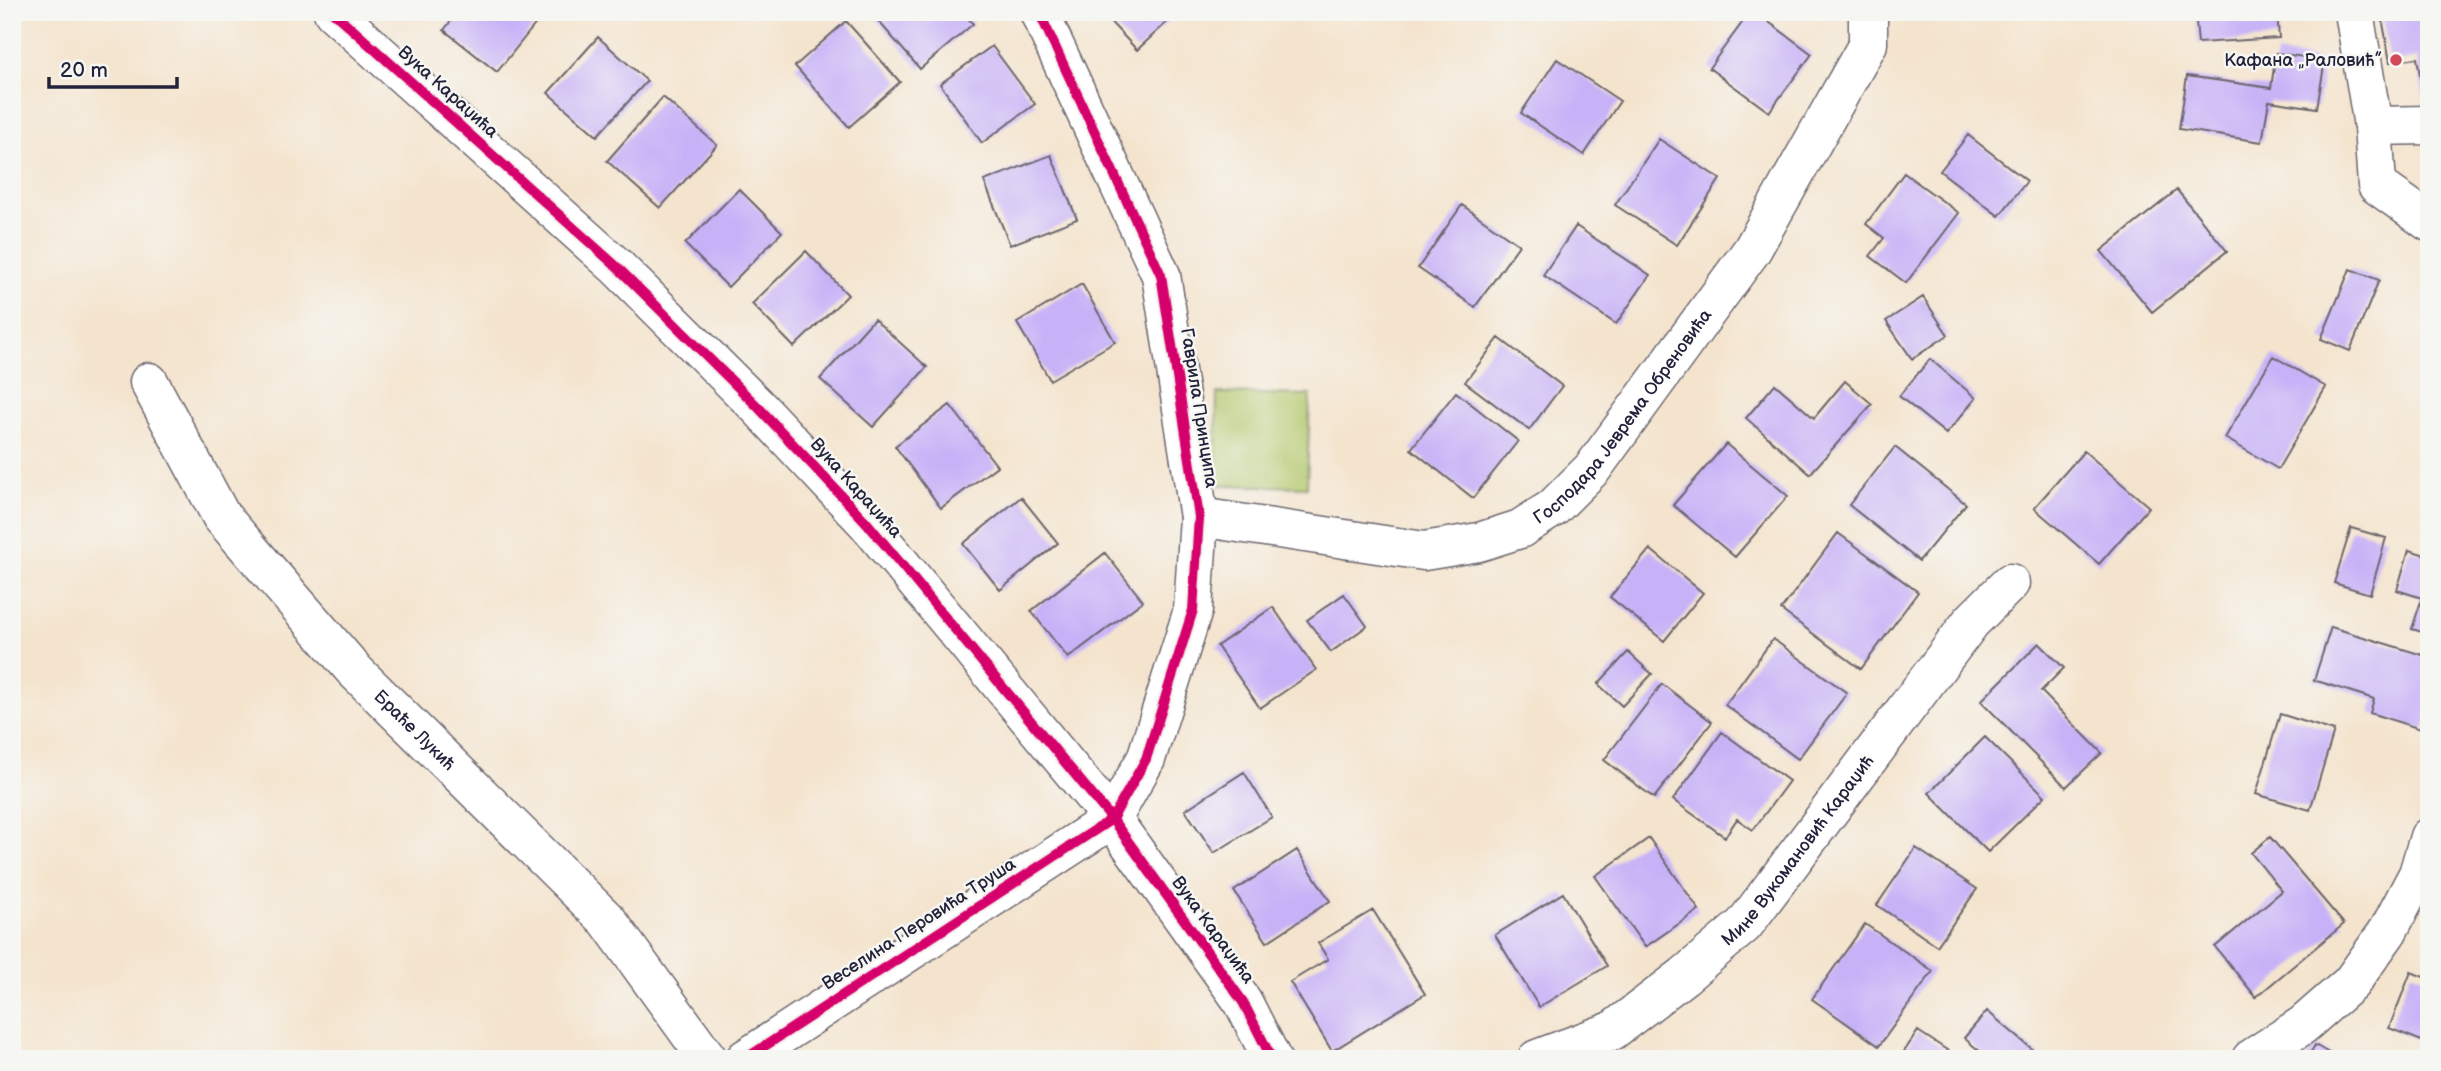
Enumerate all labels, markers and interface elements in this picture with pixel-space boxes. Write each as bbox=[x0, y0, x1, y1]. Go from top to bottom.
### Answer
street label: Вука Караџића bbox=[394, 42, 503, 143]
scale bar bbox=[49, 46, 177, 90]
place label: Кафана „Раловић” bbox=[2224, 50, 2382, 71]
marker: Кафана „Раловић” bbox=[2388, 52, 2404, 68]
text: 20 m bbox=[60, 58, 108, 83]
street label: Господара Јеврема Обреновића bbox=[1529, 305, 1716, 528]
street label: Гаврила Принципа bbox=[1176, 327, 1222, 490]
street label: Вука Караџића bbox=[806, 434, 907, 543]
street label: Браће Лукић bbox=[370, 685, 460, 775]
street label: Мине Вукомановић Караџић bbox=[1717, 751, 1878, 950]
street label: Веселина Перовића Труша bbox=[818, 853, 1020, 995]
street label: Вука Караџића bbox=[1167, 872, 1259, 988]

